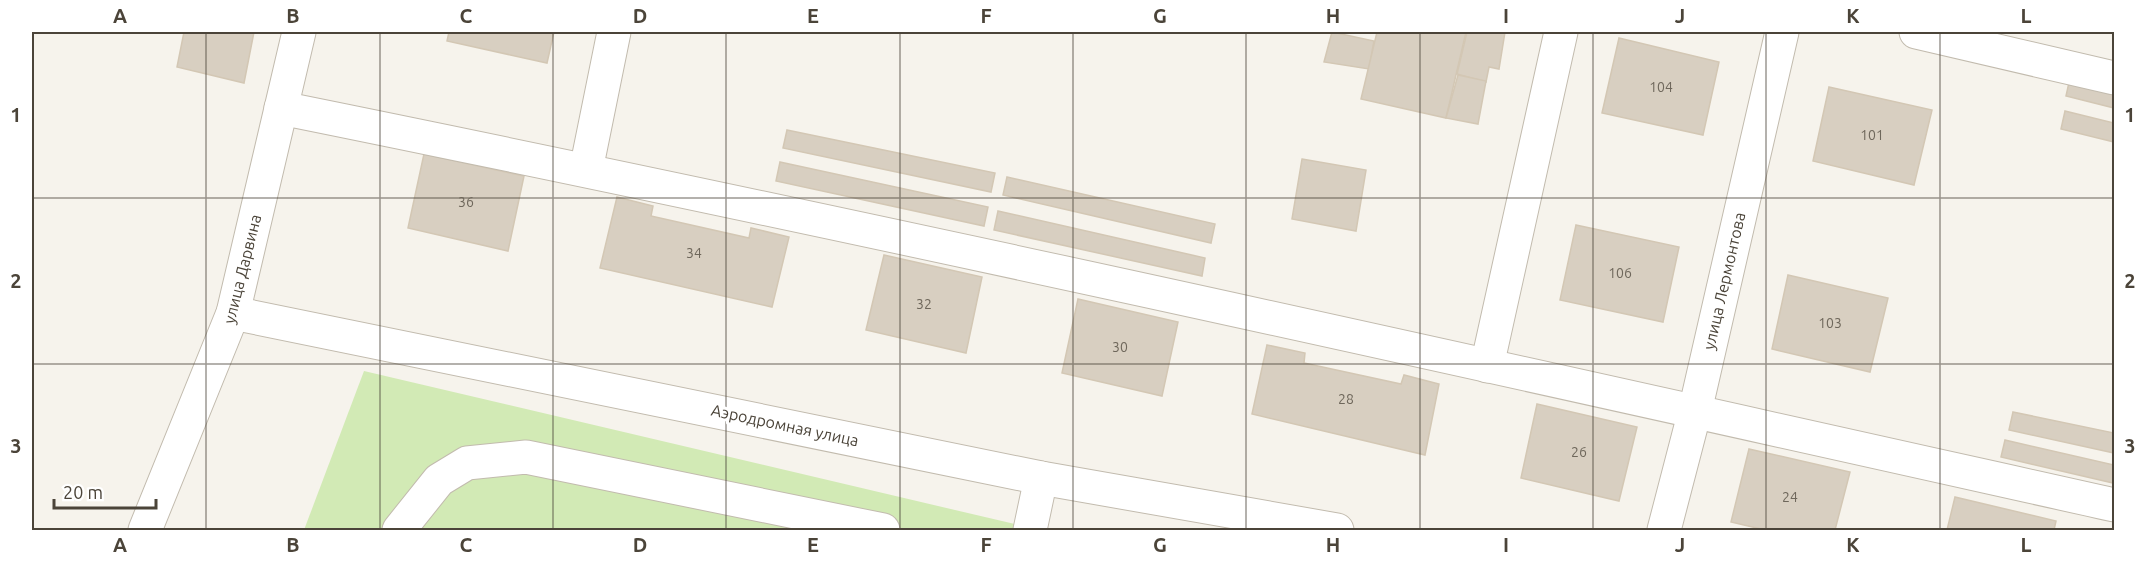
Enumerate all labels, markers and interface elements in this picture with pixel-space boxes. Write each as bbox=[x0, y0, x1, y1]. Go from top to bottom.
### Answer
text: A bbox=[113, 4, 127, 27]
text: B bbox=[286, 4, 300, 27]
text: C bbox=[460, 4, 473, 27]
text: D bbox=[633, 4, 647, 27]
text: E bbox=[807, 4, 819, 27]
text: F bbox=[980, 4, 992, 27]
text: G bbox=[1153, 4, 1167, 27]
text: H bbox=[1326, 4, 1340, 27]
text: I bbox=[1503, 4, 1509, 27]
text: J bbox=[1675, 4, 1685, 27]
text: K bbox=[1846, 4, 1860, 27]
text: L bbox=[2021, 4, 2032, 27]
house number: 104 bbox=[1649, 79, 1673, 95]
text: 1 bbox=[10, 103, 22, 126]
text: 1 bbox=[2124, 103, 2136, 126]
house number: 101 bbox=[1860, 127, 1884, 143]
house number: 36 bbox=[458, 194, 474, 210]
street label: улица Лермонтова bbox=[1699, 210, 1749, 352]
street label: улица Дарвина bbox=[220, 212, 264, 326]
house number: 34 bbox=[686, 245, 702, 261]
house number: 106 bbox=[1608, 265, 1632, 281]
text: 2 bbox=[10, 269, 22, 292]
text: 2 bbox=[2124, 269, 2136, 292]
house number: 32 bbox=[916, 296, 932, 312]
house number: 103 bbox=[1818, 315, 1842, 331]
house number: 30 bbox=[1112, 339, 1128, 355]
house number: 28 bbox=[1338, 391, 1354, 407]
street label: Аэродромная улица bbox=[710, 401, 860, 449]
text: 3 bbox=[10, 434, 22, 457]
text: 3 bbox=[2124, 434, 2136, 457]
house number: 26 bbox=[1571, 444, 1587, 460]
scale bar bbox=[54, 472, 156, 510]
text: 20 m bbox=[63, 482, 103, 502]
house number: 24 bbox=[1782, 489, 1798, 505]
text: A bbox=[113, 533, 127, 556]
text: B bbox=[286, 533, 300, 556]
text: C bbox=[460, 533, 473, 556]
text: D bbox=[633, 533, 647, 556]
text: E bbox=[807, 533, 819, 556]
text: F bbox=[980, 533, 992, 556]
text: G bbox=[1153, 533, 1167, 556]
text: H bbox=[1326, 533, 1340, 556]
text: I bbox=[1503, 533, 1509, 556]
text: J bbox=[1675, 533, 1685, 556]
text: K bbox=[1846, 533, 1860, 556]
text: L bbox=[2021, 533, 2032, 556]

